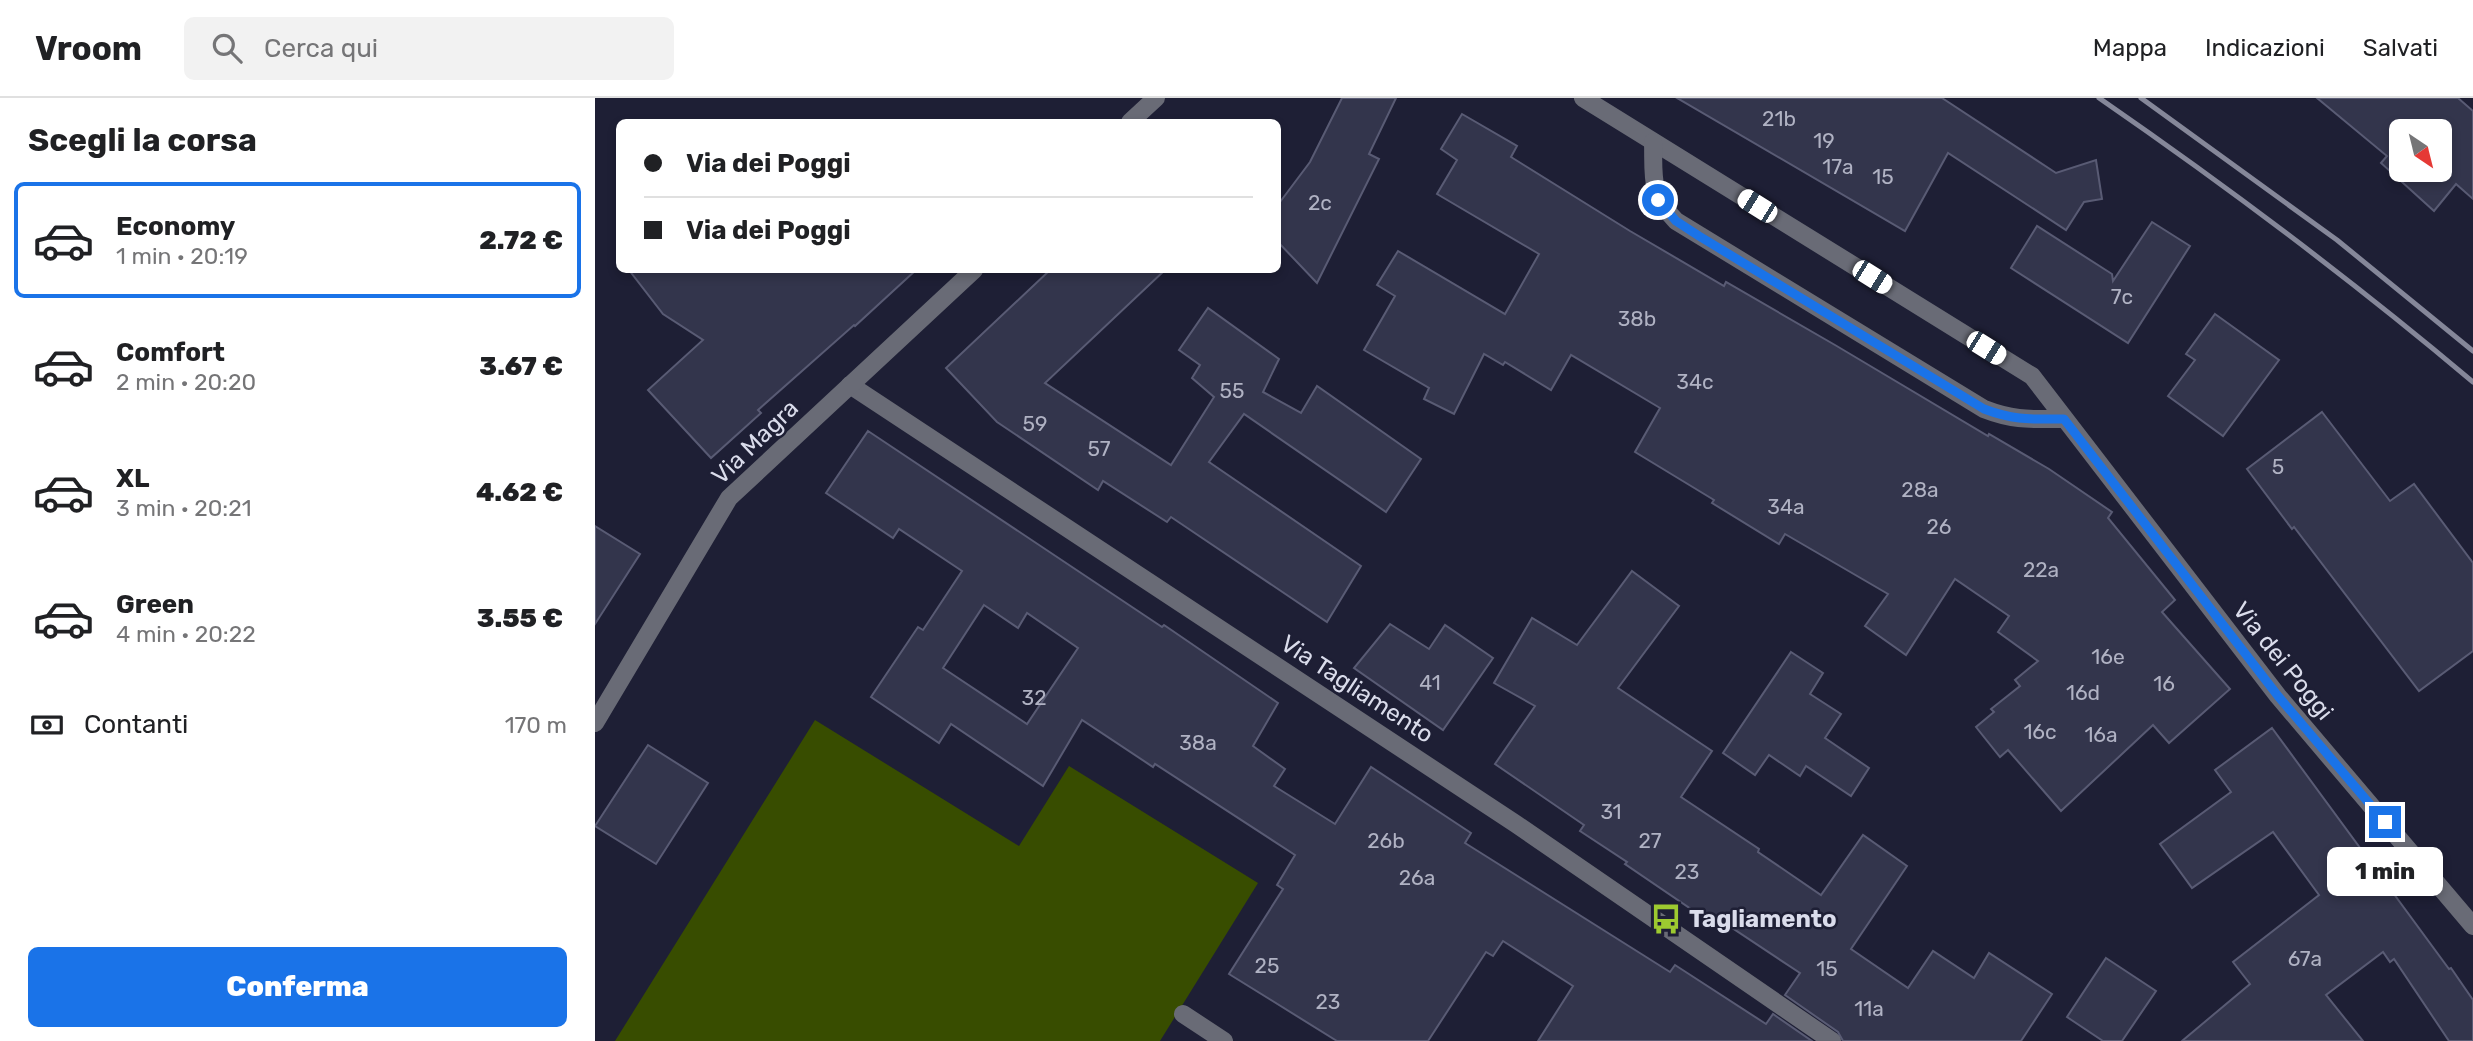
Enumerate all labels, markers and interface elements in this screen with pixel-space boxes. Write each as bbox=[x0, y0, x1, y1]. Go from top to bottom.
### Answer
search box bbox=[184, 17, 674, 80]
text: Vroom bbox=[35, 29, 142, 68]
icon: search bbox=[208, 29, 246, 67]
text: Cerca qui bbox=[264, 33, 378, 64]
text: Mappa bbox=[2093, 34, 2167, 62]
text: Indicazioni bbox=[2205, 34, 2325, 62]
text: Salvati bbox=[2363, 34, 2438, 62]
house number: 21b bbox=[1762, 106, 1796, 131]
north arrow bbox=[2389, 119, 2452, 182]
map controls bbox=[2389, 119, 2452, 182]
text: Scegli la corsa bbox=[28, 121, 257, 159]
house number: 19 bbox=[1813, 128, 1835, 153]
text: Via dei Poggi bbox=[686, 148, 851, 179]
house number: 17a bbox=[1822, 154, 1854, 179]
house number: 15 bbox=[1872, 164, 1894, 189]
route start bbox=[1642, 184, 1674, 216]
car bbox=[1734, 186, 1781, 226]
house number: 2c bbox=[1308, 190, 1332, 215]
icon: car bbox=[32, 209, 95, 272]
text: Economy bbox=[116, 211, 235, 242]
text: Via dei Poggi bbox=[686, 215, 851, 246]
text: 2.72 € bbox=[479, 225, 563, 256]
text: 1 min · 20:19 bbox=[116, 242, 248, 270]
car bbox=[1849, 257, 1896, 297]
house number: 7c bbox=[2111, 284, 2133, 309]
house number: 38b bbox=[1618, 306, 1656, 331]
car bbox=[1963, 328, 2010, 368]
icon: car bbox=[32, 335, 95, 398]
text: Comfort bbox=[116, 337, 225, 368]
text: 3.67 € bbox=[479, 351, 563, 382]
text: 2 min · 20:20 bbox=[116, 368, 256, 396]
house number: 34c bbox=[1676, 369, 1714, 394]
house number: 55 bbox=[1220, 378, 1244, 403]
street label: Via Magra bbox=[706, 394, 804, 490]
house number: 59 bbox=[1023, 411, 1047, 436]
house number: 57 bbox=[1087, 436, 1111, 461]
house number: 5 bbox=[2272, 454, 2284, 479]
icon: car bbox=[32, 461, 95, 524]
text: XL bbox=[116, 463, 149, 494]
text: 4.62 € bbox=[476, 477, 563, 508]
house number: 28a bbox=[1901, 477, 1939, 502]
text: 3 min · 20:21 bbox=[116, 494, 252, 522]
house number: 34a bbox=[1767, 494, 1805, 519]
house number: 26 bbox=[1927, 514, 1952, 539]
house number: 22a bbox=[2023, 557, 2059, 582]
icon: car bbox=[32, 587, 95, 650]
text: Green bbox=[116, 589, 194, 620]
street label: Via dei Poggi bbox=[2227, 596, 2339, 726]
text: 3.55 € bbox=[477, 603, 563, 634]
text: 4 min · 20:22 bbox=[116, 620, 256, 648]
street label: Via Tagliamento bbox=[1275, 629, 1439, 749]
house number: 16e bbox=[2091, 644, 2125, 669]
house number: 41 bbox=[1419, 670, 1441, 695]
house number: 16 bbox=[2153, 671, 2175, 696]
house number: 16d bbox=[2066, 680, 2100, 705]
house number: 32 bbox=[1022, 685, 1046, 710]
icon: cash bbox=[28, 706, 66, 744]
text: Contanti bbox=[84, 709, 188, 740]
text: 170 m bbox=[505, 711, 567, 739]
house number: 16c bbox=[2023, 719, 2057, 744]
house number: 16a bbox=[2084, 722, 2118, 747]
house number: 38a bbox=[1179, 730, 1217, 755]
house number: 31 bbox=[1600, 799, 1622, 824]
route end bbox=[2369, 806, 2401, 838]
house number: 26b bbox=[1367, 828, 1405, 853]
house number: 27 bbox=[1638, 828, 1662, 853]
callout: 1 min bbox=[2327, 846, 2443, 896]
text: 1 min bbox=[2355, 857, 2415, 885]
house number: 23 bbox=[1675, 859, 1699, 884]
house number: 26a bbox=[1399, 865, 1435, 890]
bus stop icon: Tagliamento bbox=[1649, 902, 1683, 936]
place label: Tagliamento bbox=[1689, 905, 1837, 933]
house number: 67a bbox=[2288, 946, 2322, 971]
button: Conferma bbox=[28, 947, 567, 1027]
house number: 25 bbox=[1255, 953, 1279, 978]
house number: 15 bbox=[1816, 956, 1838, 981]
house number: 23 bbox=[1316, 989, 1340, 1014]
house number: 11a bbox=[1854, 996, 1884, 1021]

